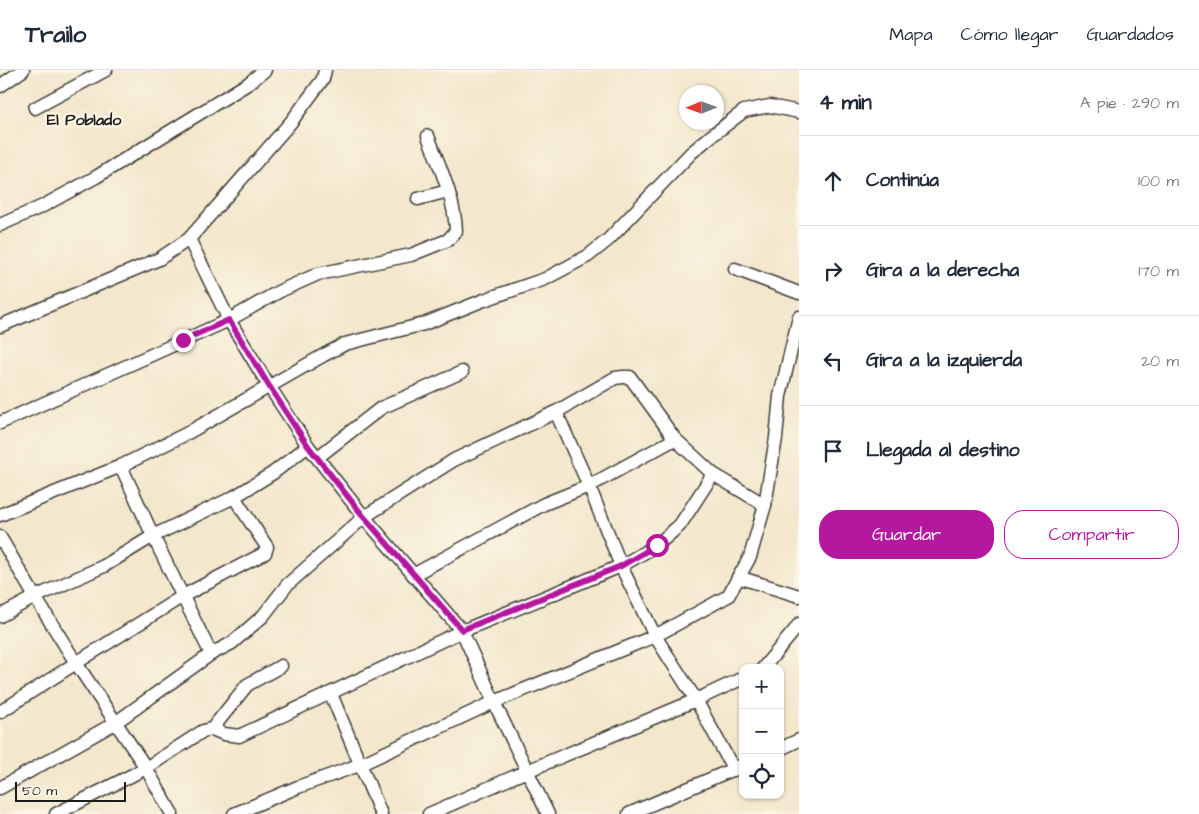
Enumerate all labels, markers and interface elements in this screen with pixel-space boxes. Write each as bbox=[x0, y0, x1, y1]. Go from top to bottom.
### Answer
text: Trailo bbox=[25, 18, 86, 52]
text: Mapa bbox=[889, 22, 933, 47]
text: Cómo llegar bbox=[961, 22, 1059, 47]
text: Guardados bbox=[1087, 22, 1174, 47]
north arrow bbox=[679, 85, 724, 130]
text: 4 min bbox=[819, 88, 872, 117]
text: A pie · 290 m bbox=[1080, 92, 1179, 114]
district label: El Poblado bbox=[47, 109, 122, 131]
icon: ahead bbox=[819, 167, 847, 195]
text: Continúa bbox=[866, 167, 939, 194]
text: 100 m bbox=[1138, 170, 1179, 192]
icon: right bbox=[819, 257, 847, 285]
text: Gira a la derecha bbox=[866, 257, 1019, 284]
text: 170 m bbox=[1138, 260, 1179, 282]
route end bbox=[172, 329, 195, 352]
icon: left bbox=[819, 347, 847, 375]
text: Gira a la izquierda bbox=[866, 347, 1022, 374]
text: 20 m bbox=[1141, 350, 1179, 372]
icon: arrive bbox=[819, 437, 847, 465]
text: Llegada al destino bbox=[866, 437, 1019, 464]
button: Guardar bbox=[819, 510, 994, 559]
button: Compartir bbox=[1004, 510, 1179, 559]
route start bbox=[646, 534, 669, 557]
map controls bbox=[739, 664, 784, 799]
button: + bbox=[739, 664, 784, 709]
button: − bbox=[739, 709, 784, 754]
button: locate bbox=[739, 754, 784, 799]
scale bar bbox=[15, 779, 126, 802]
text: 50 m bbox=[22, 781, 57, 801]

